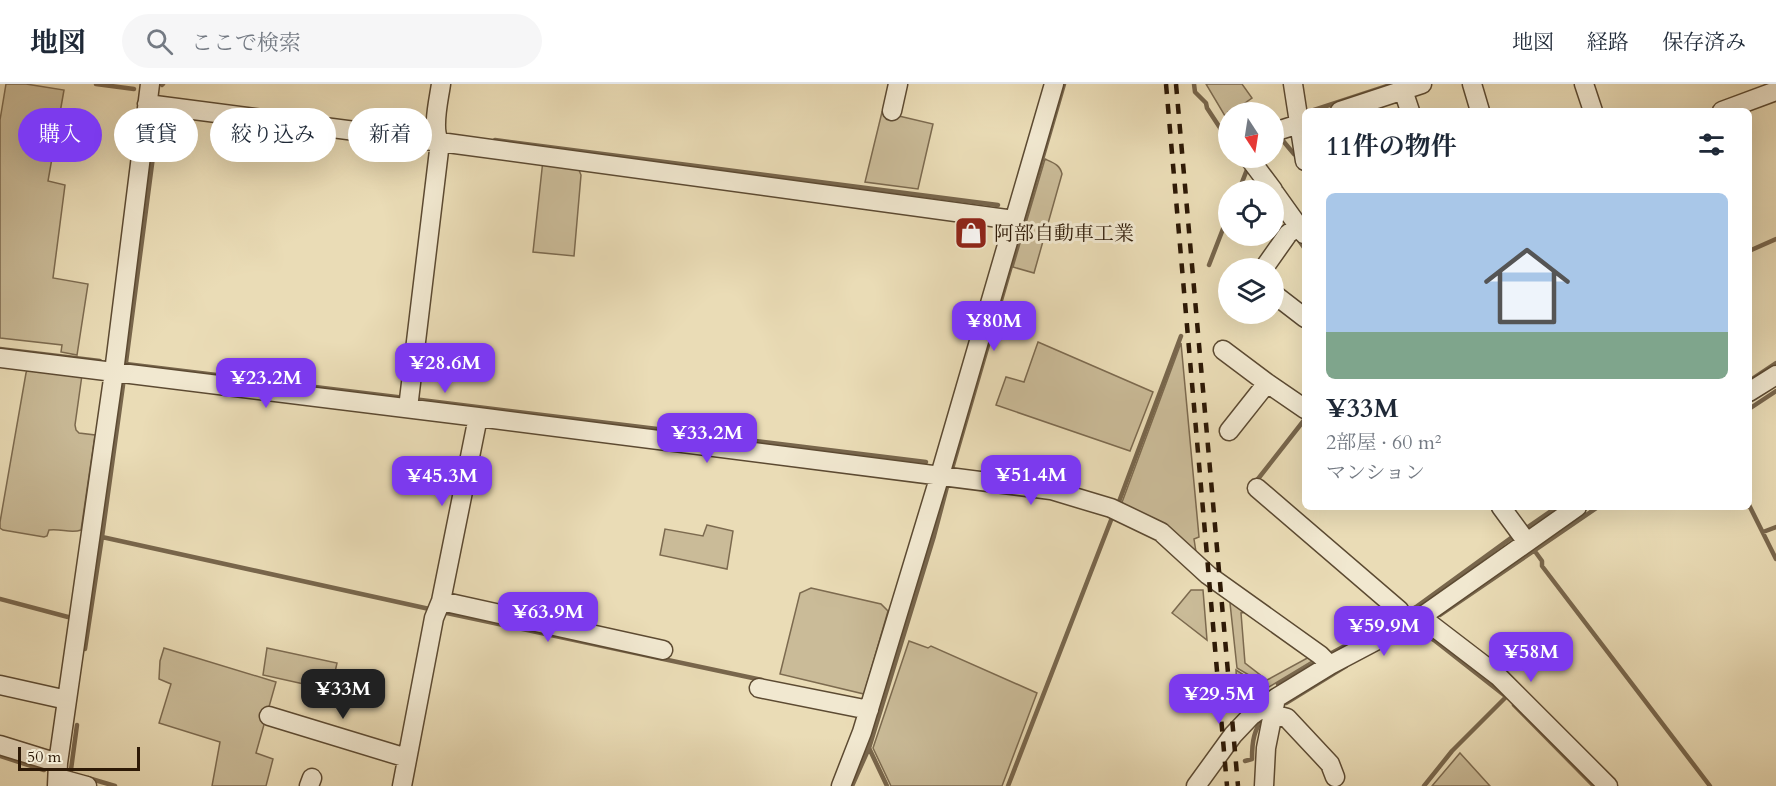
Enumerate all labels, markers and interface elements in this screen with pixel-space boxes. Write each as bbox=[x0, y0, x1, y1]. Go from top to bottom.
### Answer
search box bbox=[122, 14, 542, 68]
text: 地図 bbox=[30, 24, 86, 62]
icon: search bbox=[143, 25, 176, 58]
text: ここで検索 bbox=[191, 28, 301, 58]
text: 地図 bbox=[1512, 28, 1554, 57]
text: 経路 bbox=[1587, 28, 1629, 57]
text: 保存済み bbox=[1662, 28, 1746, 57]
north arrow bbox=[1218, 102, 1284, 168]
map controls bbox=[1218, 102, 1284, 324]
chip: 購入 bbox=[18, 108, 102, 162]
chip: 賃貸 bbox=[114, 108, 198, 162]
chip: 絞り込み bbox=[210, 108, 336, 162]
chip: 新着 bbox=[348, 108, 432, 162]
icon: filters bbox=[1695, 128, 1728, 161]
text: 11件の物件 bbox=[1326, 129, 1457, 164]
button: locate bbox=[1218, 180, 1284, 246]
shop icon: 阿部自動車工業 bbox=[953, 215, 989, 251]
place label: 阿部自動車工業 bbox=[994, 220, 1134, 247]
icon: home bbox=[1473, 232, 1581, 340]
button: layers bbox=[1218, 258, 1284, 324]
pin: ¥80M bbox=[958, 301, 1030, 352]
text: ¥80M bbox=[966, 307, 1022, 334]
pin: ¥28.6M bbox=[396, 343, 494, 394]
text: ¥28.6M bbox=[409, 349, 481, 376]
pin: ¥23.2M bbox=[217, 358, 315, 409]
text: ¥23.2M bbox=[230, 364, 302, 391]
text: ¥33M bbox=[1326, 391, 1399, 426]
pin: ¥33.2M bbox=[658, 413, 756, 464]
text: ¥33.2M bbox=[671, 419, 743, 446]
text: 2部屋 · 60 m² bbox=[1326, 429, 1442, 456]
pin: ¥51.4M bbox=[982, 455, 1080, 506]
pin: ¥45.3M bbox=[393, 456, 491, 507]
text: マンション bbox=[1326, 459, 1425, 486]
text: ¥51.4M bbox=[995, 461, 1067, 488]
text: ¥45.3M bbox=[406, 462, 478, 489]
pin: ¥63.9M bbox=[499, 592, 597, 643]
text: ¥63.9M bbox=[512, 598, 584, 625]
pin: ¥59.9M bbox=[1335, 606, 1433, 657]
text: ¥59.9M bbox=[1348, 612, 1420, 639]
pin: ¥58M bbox=[1495, 632, 1567, 683]
text: ¥58M bbox=[1503, 638, 1559, 665]
pin: ¥33M bbox=[307, 669, 379, 720]
pin: ¥29.5M bbox=[1170, 674, 1268, 725]
text: ¥33M bbox=[315, 675, 371, 702]
text: ¥29.5M bbox=[1183, 680, 1255, 707]
scale bar bbox=[18, 744, 140, 772]
text: 50 m bbox=[27, 746, 61, 768]

